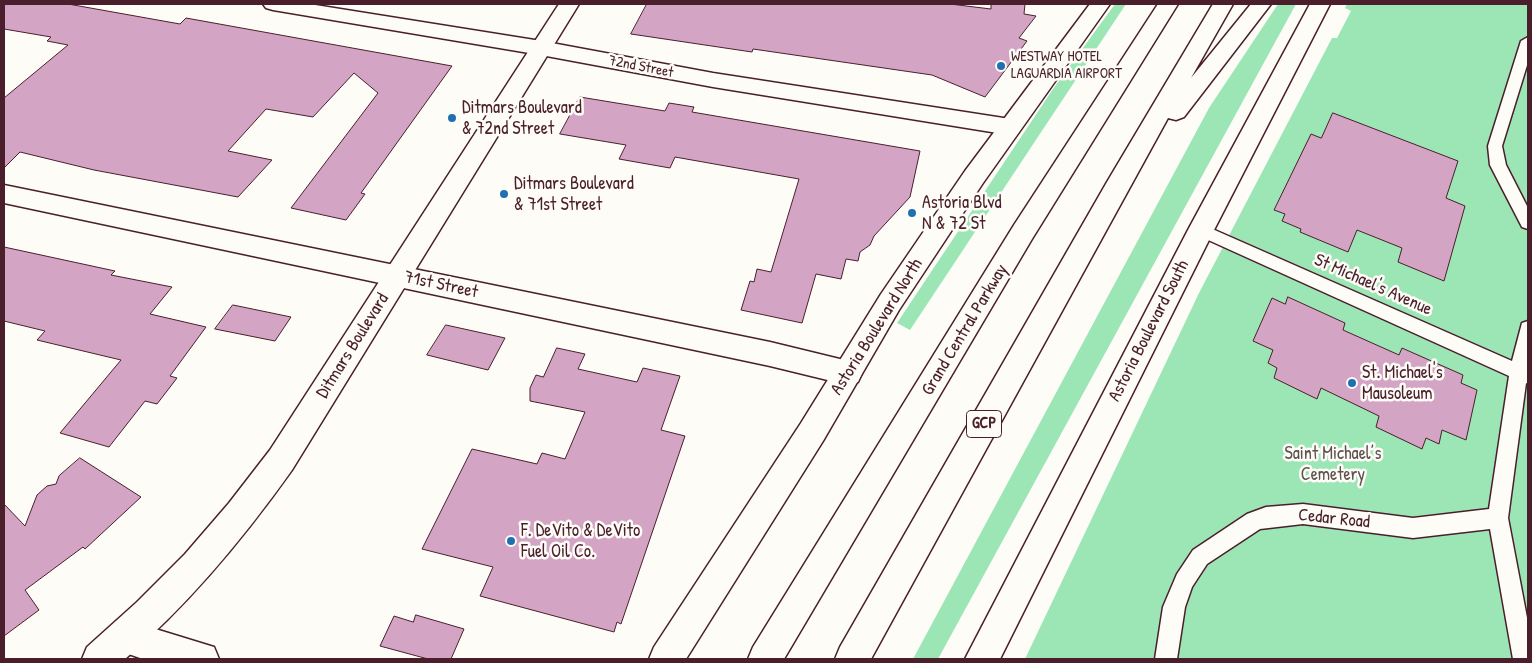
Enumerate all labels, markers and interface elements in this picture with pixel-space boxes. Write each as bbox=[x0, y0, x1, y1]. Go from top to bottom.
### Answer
place label: WESTWAY HOTEL LAGUARDIA AIRPORT bbox=[1011, 48, 1122, 83]
street label: 72nd Street bbox=[607, 52, 675, 82]
marker: WESTWAY HOTEL LAGUARDIA AIRPORT bbox=[995, 60, 1007, 72]
place label: Ditmars Boulevard & 72nd Street bbox=[462, 97, 582, 140]
marker: Ditmars Boulevard & 72nd Street bbox=[446, 112, 458, 124]
place label: Ditmars Boulevard & 71st Street bbox=[514, 173, 634, 215]
marker: Ditmars Boulevard & 71st Street bbox=[498, 188, 510, 200]
place label: Astoria Blvd N & 72 St bbox=[922, 192, 1001, 234]
marker: Astoria Blvd N & 72 St bbox=[906, 207, 918, 219]
street label: St Michael's Avenue bbox=[1311, 249, 1435, 321]
street label: Astoria Boulevard North bbox=[826, 255, 928, 399]
street label: Astoria Boulevard South bbox=[1104, 257, 1194, 405]
street label: Grand Central Parkway bbox=[917, 260, 1013, 400]
street label: 71st Street bbox=[402, 267, 480, 303]
street label: Ditmars Boulevard bbox=[312, 289, 394, 403]
place label: St. Michael's Mausoleum bbox=[1362, 362, 1443, 404]
marker: St. Michael's Mausoleum bbox=[1346, 377, 1358, 389]
road number: GCP bbox=[966, 410, 1002, 438]
park label: Saint Michael’s Cemetery bbox=[1284, 443, 1382, 486]
street label: Cedar Road bbox=[1297, 505, 1371, 533]
place label: F. DeVito & DeVito Fuel Oil Co. bbox=[521, 520, 640, 562]
marker: F. DeVito & DeVito Fuel Oil Co. bbox=[505, 535, 517, 547]

